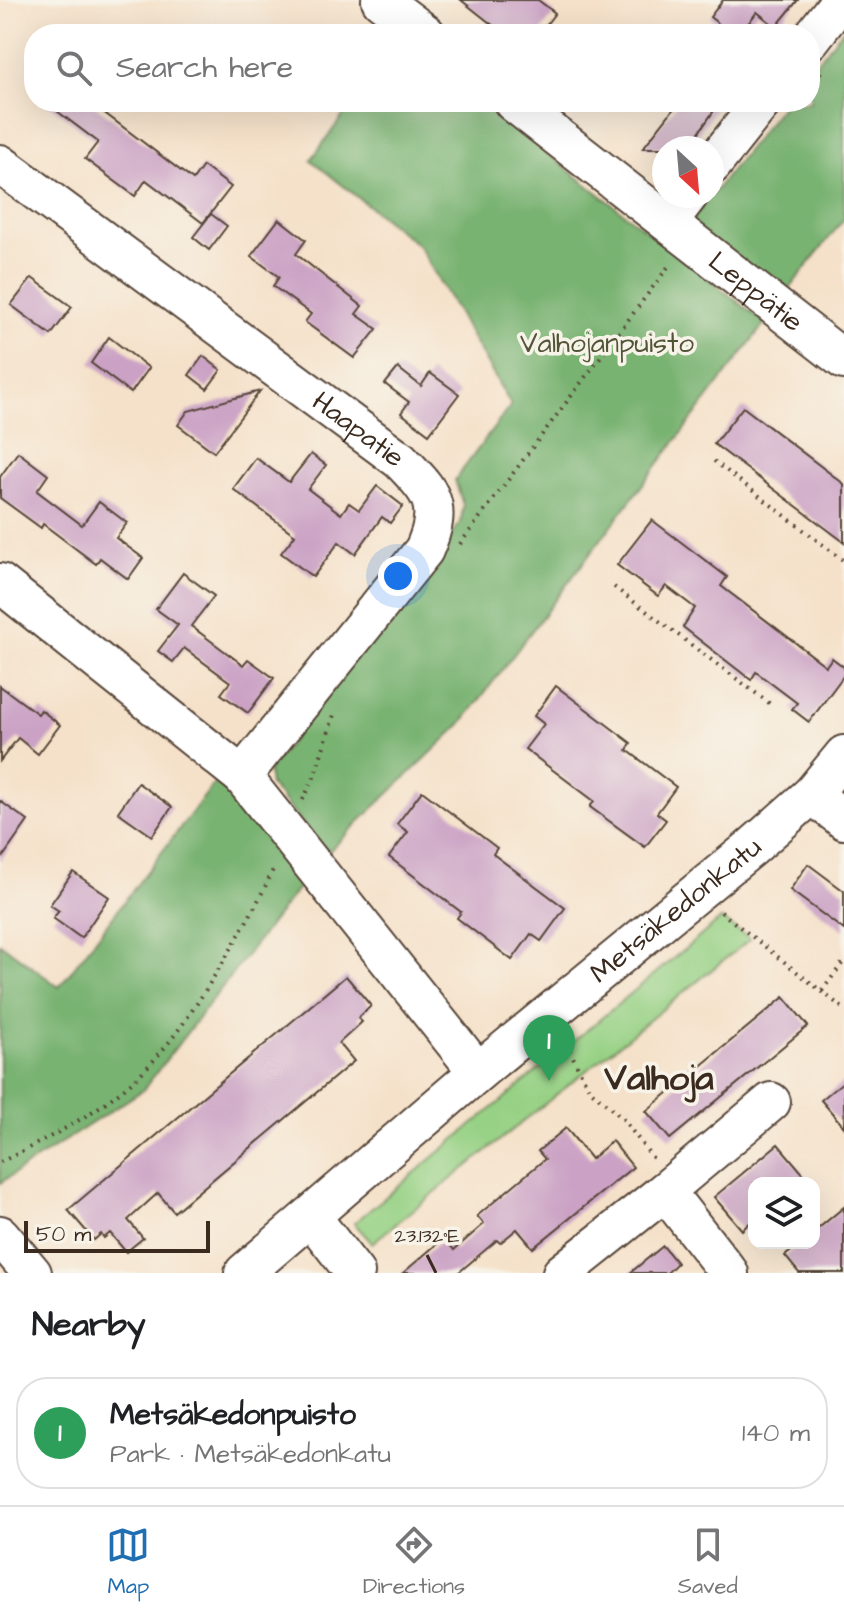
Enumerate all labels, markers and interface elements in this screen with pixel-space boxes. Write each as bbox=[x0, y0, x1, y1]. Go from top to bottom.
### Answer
search box bbox=[24, 24, 820, 112]
icon: search bbox=[52, 46, 96, 90]
text: Search here bbox=[116, 47, 293, 89]
north arrow bbox=[652, 136, 724, 208]
street label: Leppätie bbox=[700, 242, 812, 341]
park label: Valhojanpuisto bbox=[520, 324, 694, 363]
street label: Haapatie bbox=[304, 382, 413, 477]
your location bbox=[378, 556, 418, 596]
street label: Metsäkedonkatu bbox=[581, 828, 770, 992]
pin: 1 bbox=[523, 1015, 575, 1081]
district label: Valhoja bbox=[603, 1053, 714, 1104]
map controls bbox=[748, 1177, 820, 1249]
button: layers bbox=[748, 1177, 820, 1249]
scale bar bbox=[24, 1217, 210, 1253]
text: 50 m bbox=[36, 1219, 91, 1250]
text: 23.132°E bbox=[395, 1222, 460, 1250]
text: Nearby bbox=[32, 1301, 146, 1349]
text: Metsäkedonpuisto bbox=[110, 1394, 356, 1436]
text: 1 bbox=[58, 1415, 62, 1451]
text: 140 m bbox=[742, 1415, 810, 1451]
text: Park · Metsäkedonkatu bbox=[110, 1436, 391, 1472]
tab: Map bbox=[106, 1523, 150, 1602]
tab: Directions bbox=[363, 1523, 465, 1602]
tab: Saved bbox=[678, 1523, 738, 1602]

